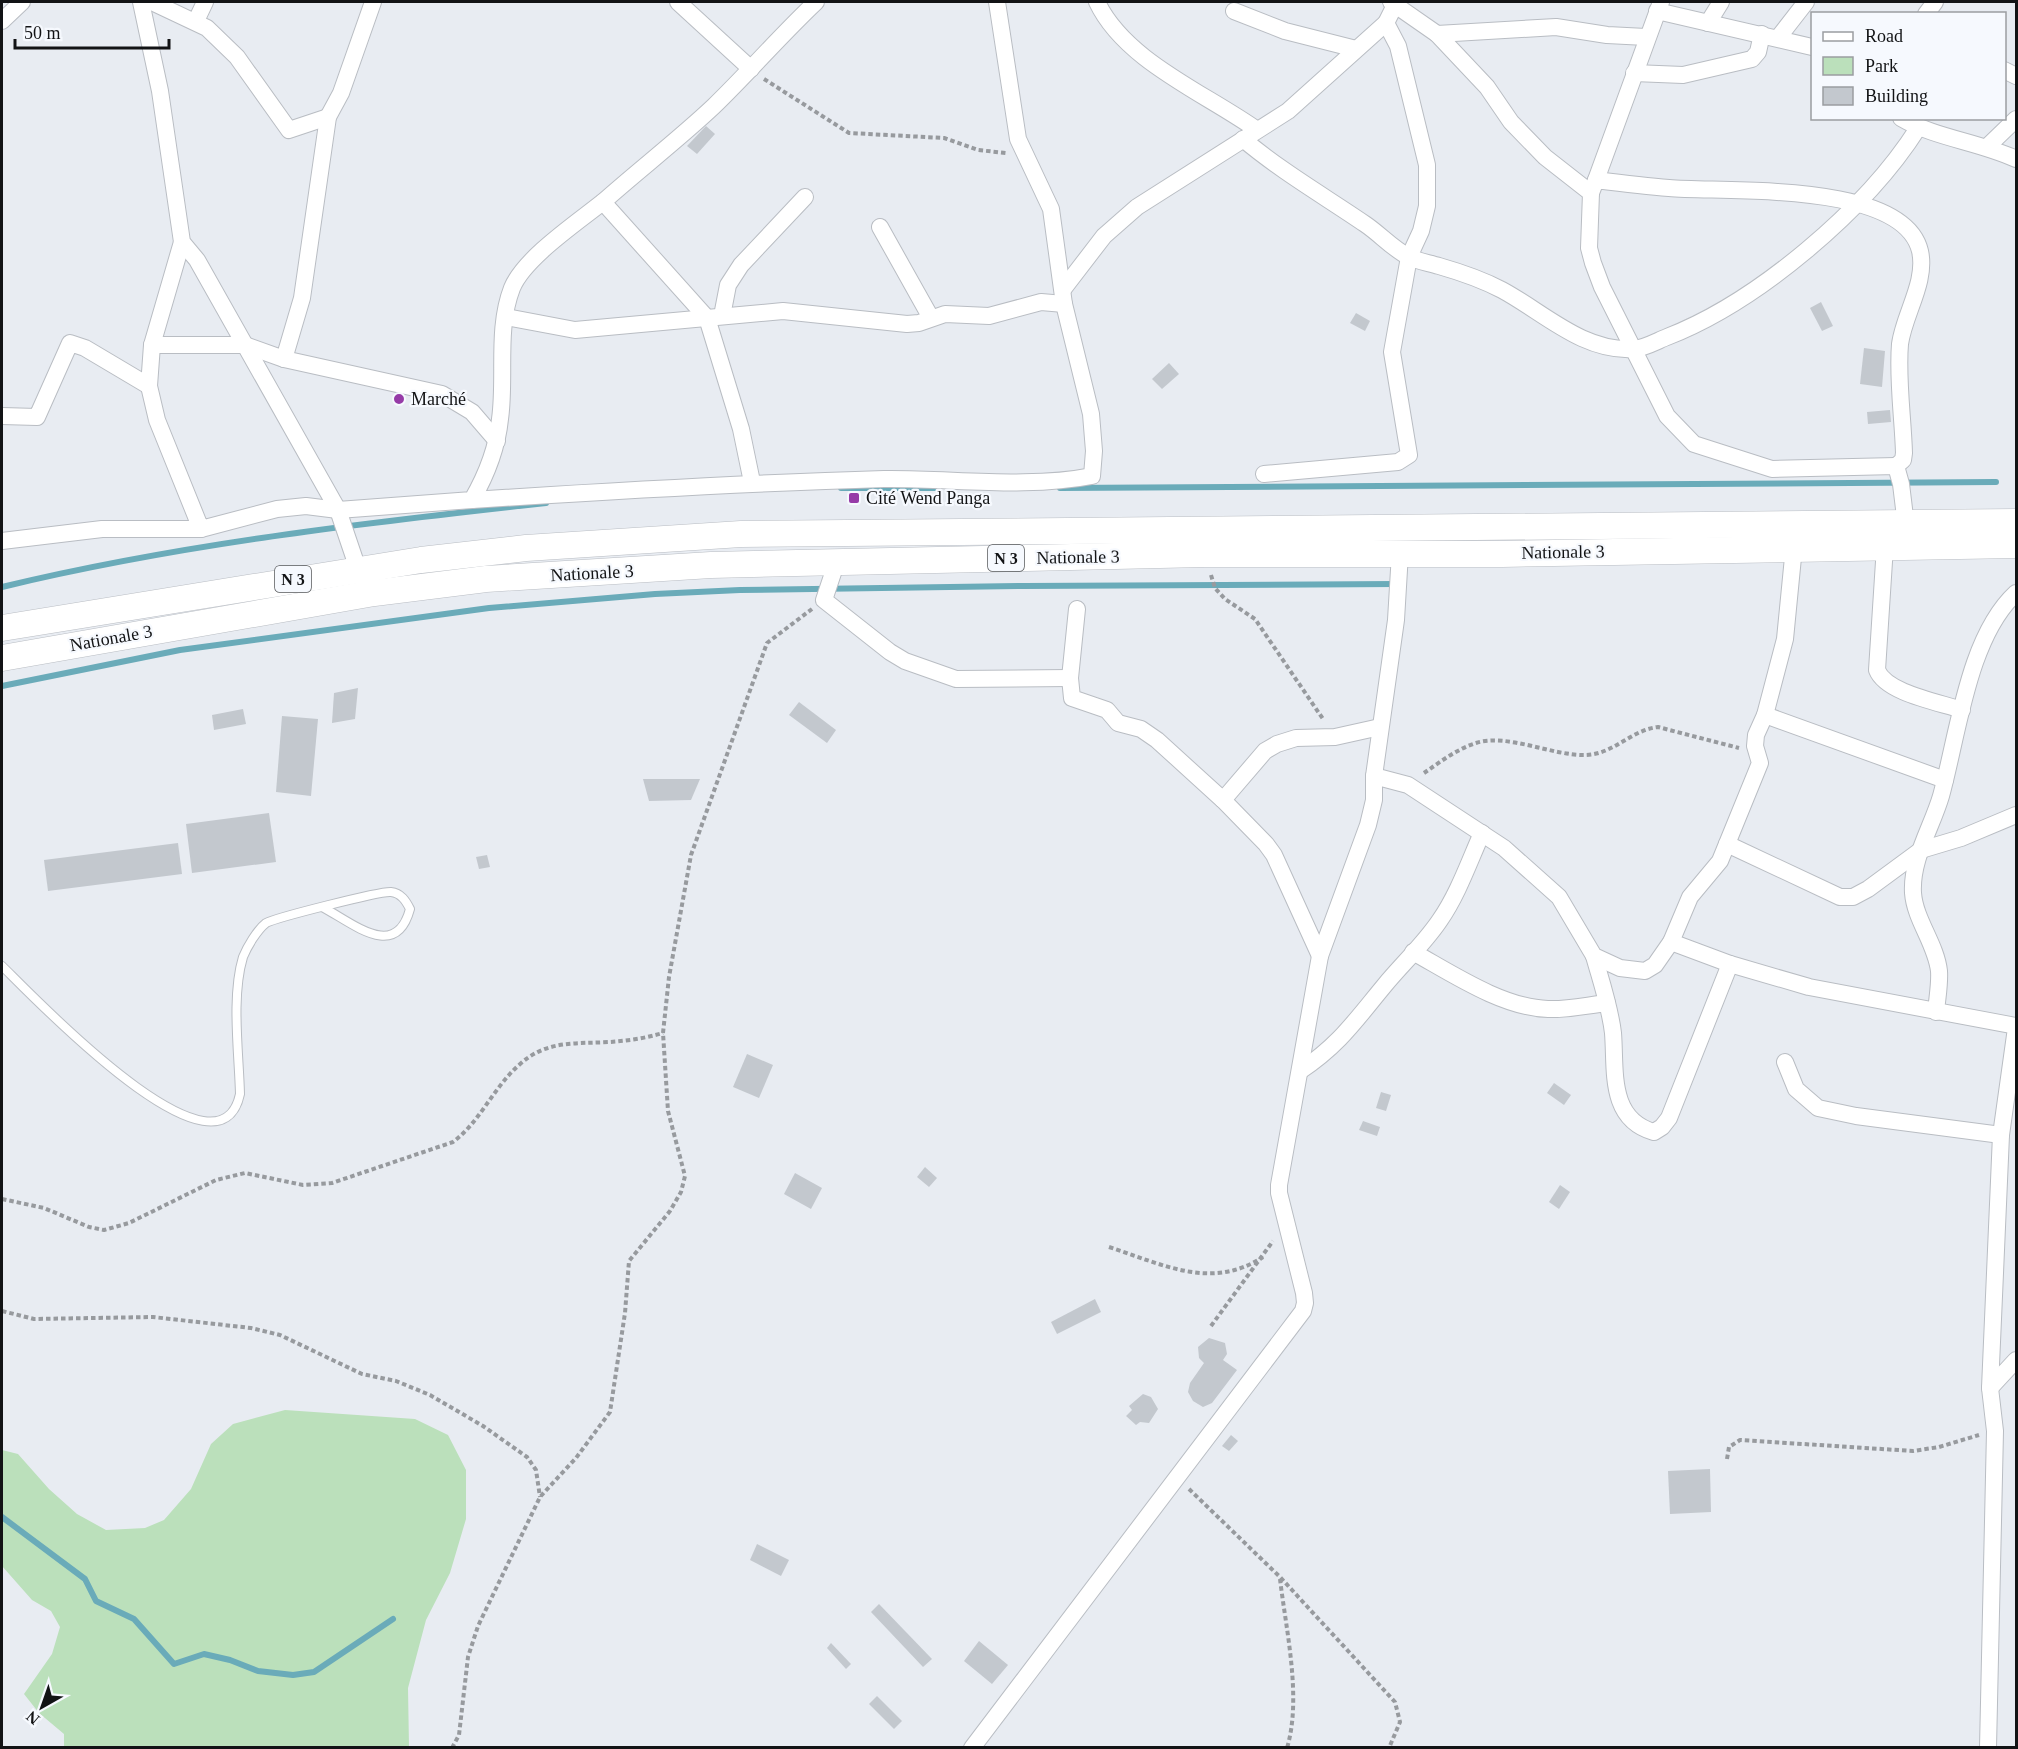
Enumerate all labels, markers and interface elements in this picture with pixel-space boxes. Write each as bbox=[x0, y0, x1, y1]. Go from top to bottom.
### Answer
scale bar bbox=[15, 12, 170, 50]
legend bbox=[1811, 12, 2006, 120]
text: 50 m bbox=[24, 23, 61, 43]
text: Road bbox=[1865, 26, 1903, 46]
text: Park bbox=[1865, 56, 1898, 76]
text: Building bbox=[1865, 86, 1928, 106]
place label: Marché bbox=[411, 389, 466, 409]
marker: Marché bbox=[392, 392, 406, 406]
place label: Cité Wend Panga bbox=[866, 488, 990, 508]
marker: Cité Wend Panga bbox=[847, 491, 861, 505]
street label: Nationale 3 bbox=[1521, 541, 1605, 563]
road number: N 3 bbox=[988, 545, 1024, 571]
street label: Nationale 3 bbox=[1036, 546, 1120, 568]
street label: Nationale 3 bbox=[550, 561, 634, 585]
road number: N 3 bbox=[275, 566, 311, 592]
street label: Nationale 3 bbox=[68, 621, 154, 655]
north arrow bbox=[12, 1677, 72, 1737]
text: N bbox=[22, 1708, 43, 1728]

